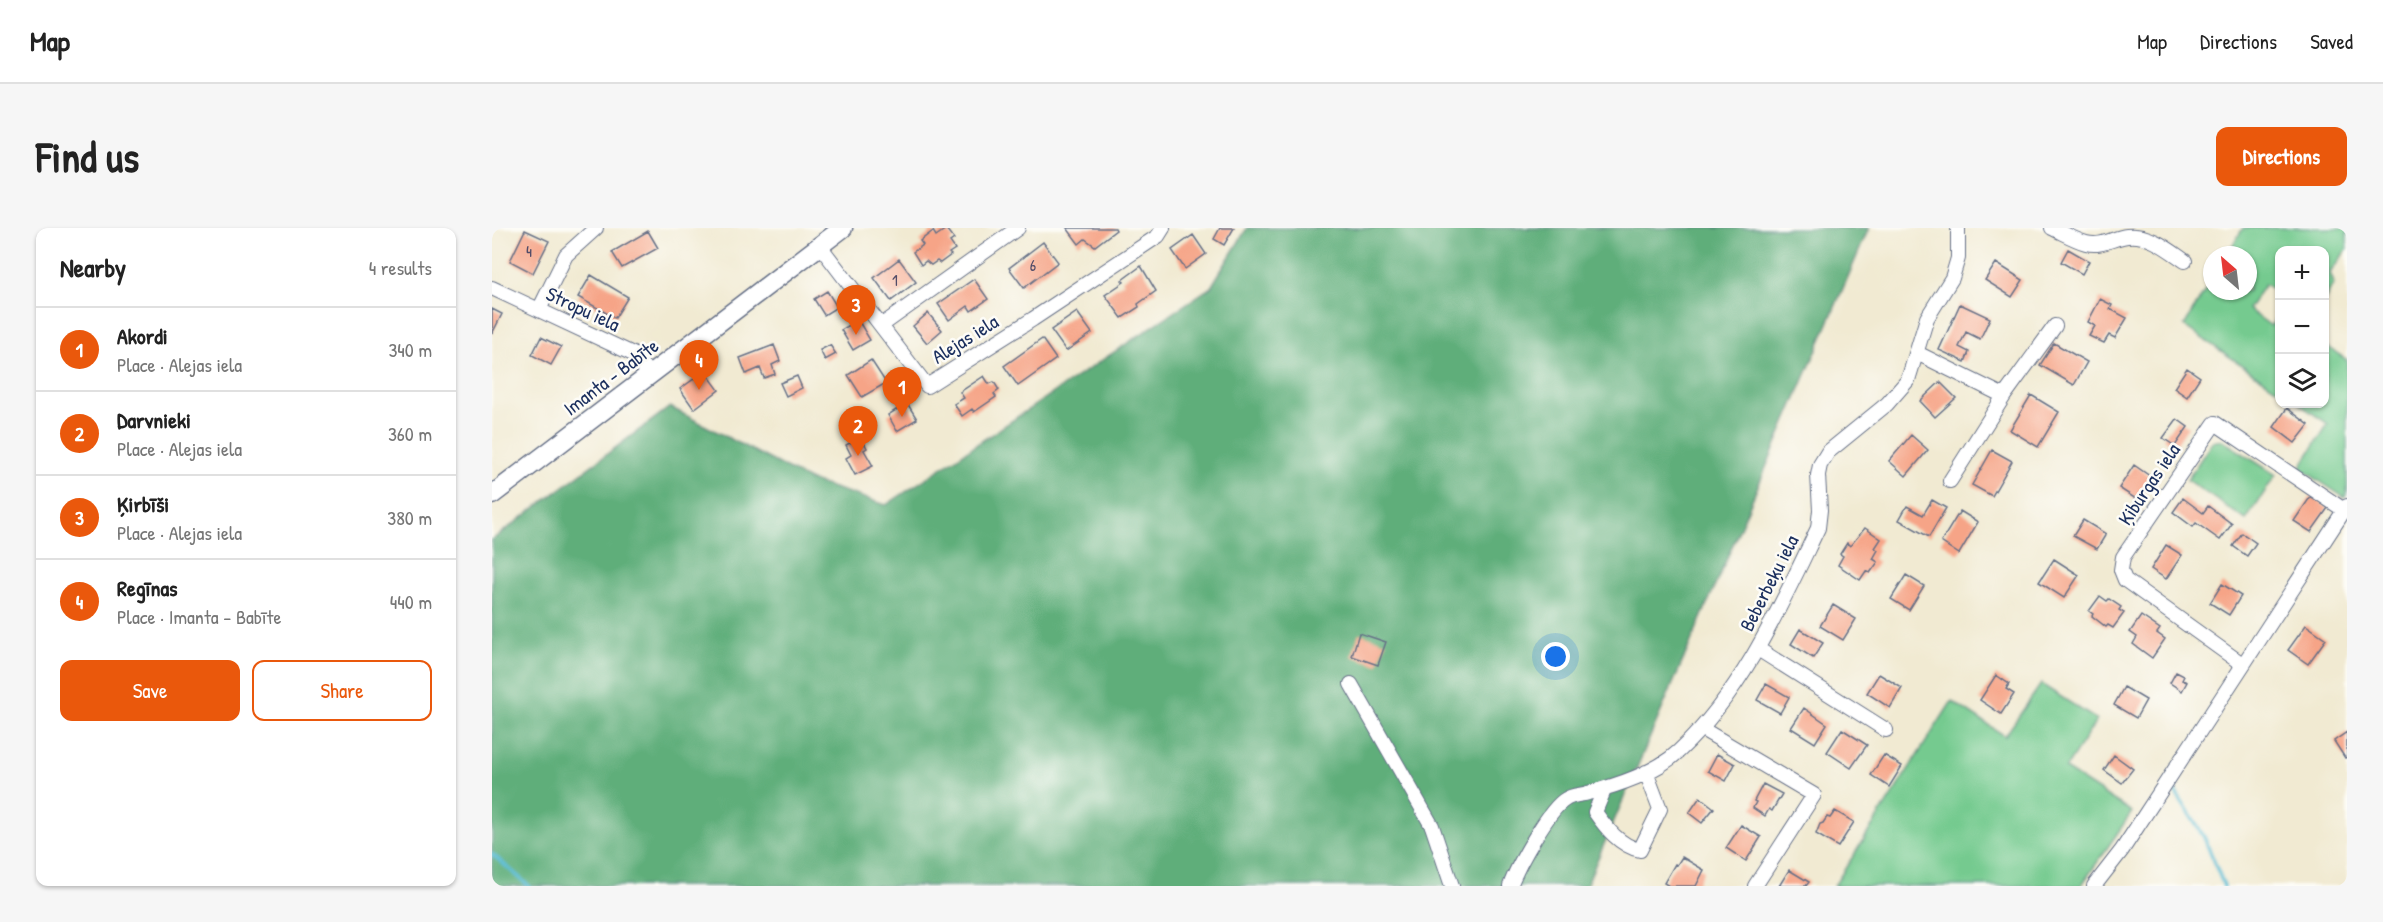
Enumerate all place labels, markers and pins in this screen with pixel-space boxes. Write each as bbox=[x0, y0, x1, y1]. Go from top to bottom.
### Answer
pin: 3 bbox=[836, 285, 876, 335]
pin: 4 bbox=[680, 340, 718, 390]
pin: 1 bbox=[882, 368, 922, 417]
pin: 2 bbox=[838, 406, 878, 456]

